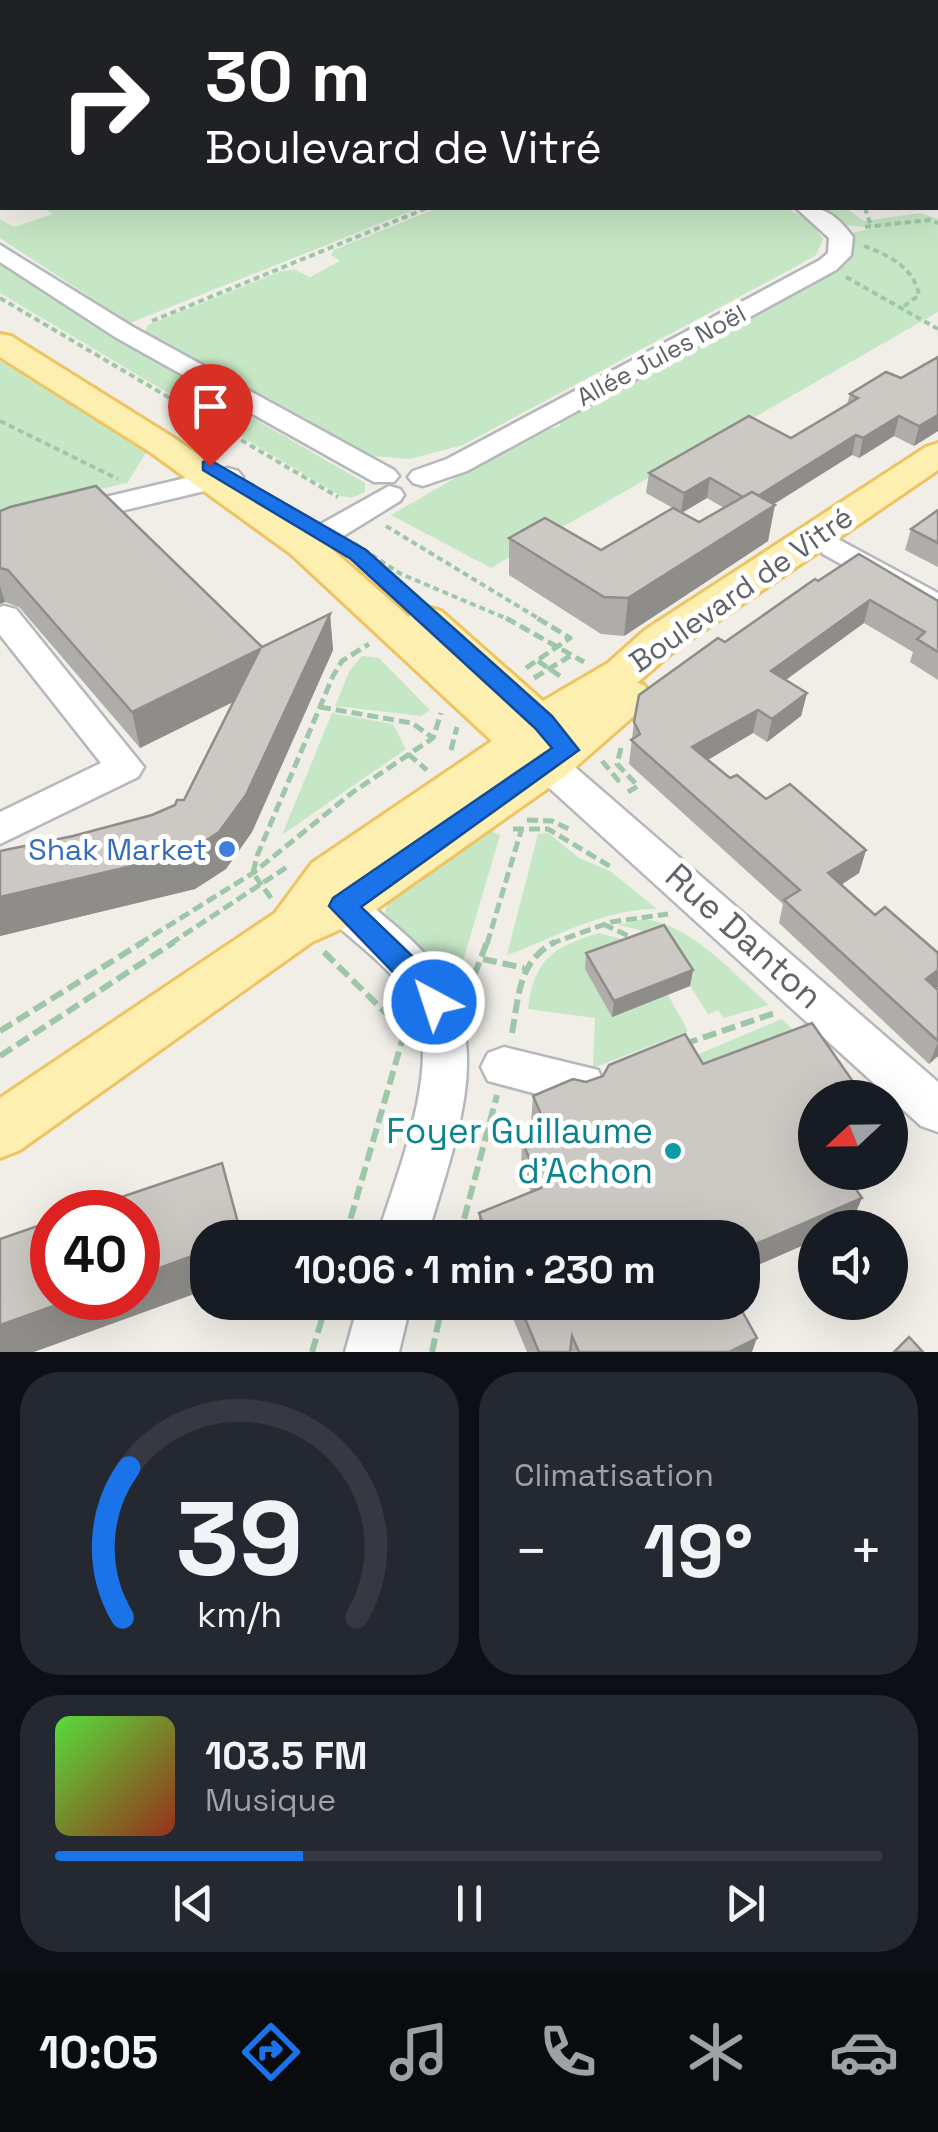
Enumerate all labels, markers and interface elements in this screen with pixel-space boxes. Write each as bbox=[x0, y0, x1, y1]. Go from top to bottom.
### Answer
text: 30 m bbox=[205, 32, 370, 121]
icon: right bbox=[40, 40, 170, 170]
text: Boulevard de Vitré bbox=[205, 119, 602, 176]
street label: Allée Jules Noël bbox=[571, 297, 751, 413]
pin bbox=[168, 364, 253, 467]
icon: arrive bbox=[183, 379, 238, 434]
street label: Boulevard de Vitré bbox=[621, 497, 861, 681]
place label: Shak Market bbox=[28, 830, 207, 869]
marker: Shak Market bbox=[216, 838, 238, 860]
street label: Rue Danton bbox=[656, 854, 832, 1018]
position arrow bbox=[382, 950, 486, 1054]
north arrow bbox=[798, 1080, 908, 1190]
map controls bbox=[798, 1080, 908, 1320]
place label: Foyer Guillaume d'Achon bbox=[386, 1109, 653, 1193]
marker: Foyer Guillaume d'Achon bbox=[662, 1140, 684, 1162]
speed limit sign: 40 bbox=[30, 1190, 160, 1320]
button: sound bbox=[798, 1210, 908, 1320]
text: 10:06 · 1 min · 230 m bbox=[294, 1246, 656, 1294]
text: Climatisation bbox=[514, 1455, 714, 1495]
text: 39 bbox=[176, 1473, 303, 1605]
text: 19° bbox=[644, 1503, 753, 1599]
text: − bbox=[514, 1516, 548, 1586]
text: + bbox=[849, 1516, 883, 1586]
text: km/h bbox=[197, 1592, 282, 1637]
text: 103.5 FM bbox=[205, 1732, 368, 1780]
text: Musique bbox=[205, 1780, 336, 1820]
icon: previous bbox=[166, 1876, 221, 1931]
icon: pause bbox=[442, 1876, 497, 1931]
icon: next bbox=[718, 1876, 773, 1931]
icon: directions bbox=[236, 2017, 306, 2087]
icon: music bbox=[384, 2017, 454, 2087]
icon: phone bbox=[533, 2017, 603, 2087]
icon: climate bbox=[681, 2017, 751, 2087]
icon: car bbox=[829, 2017, 899, 2087]
text: 10:05 bbox=[39, 2024, 158, 2081]

